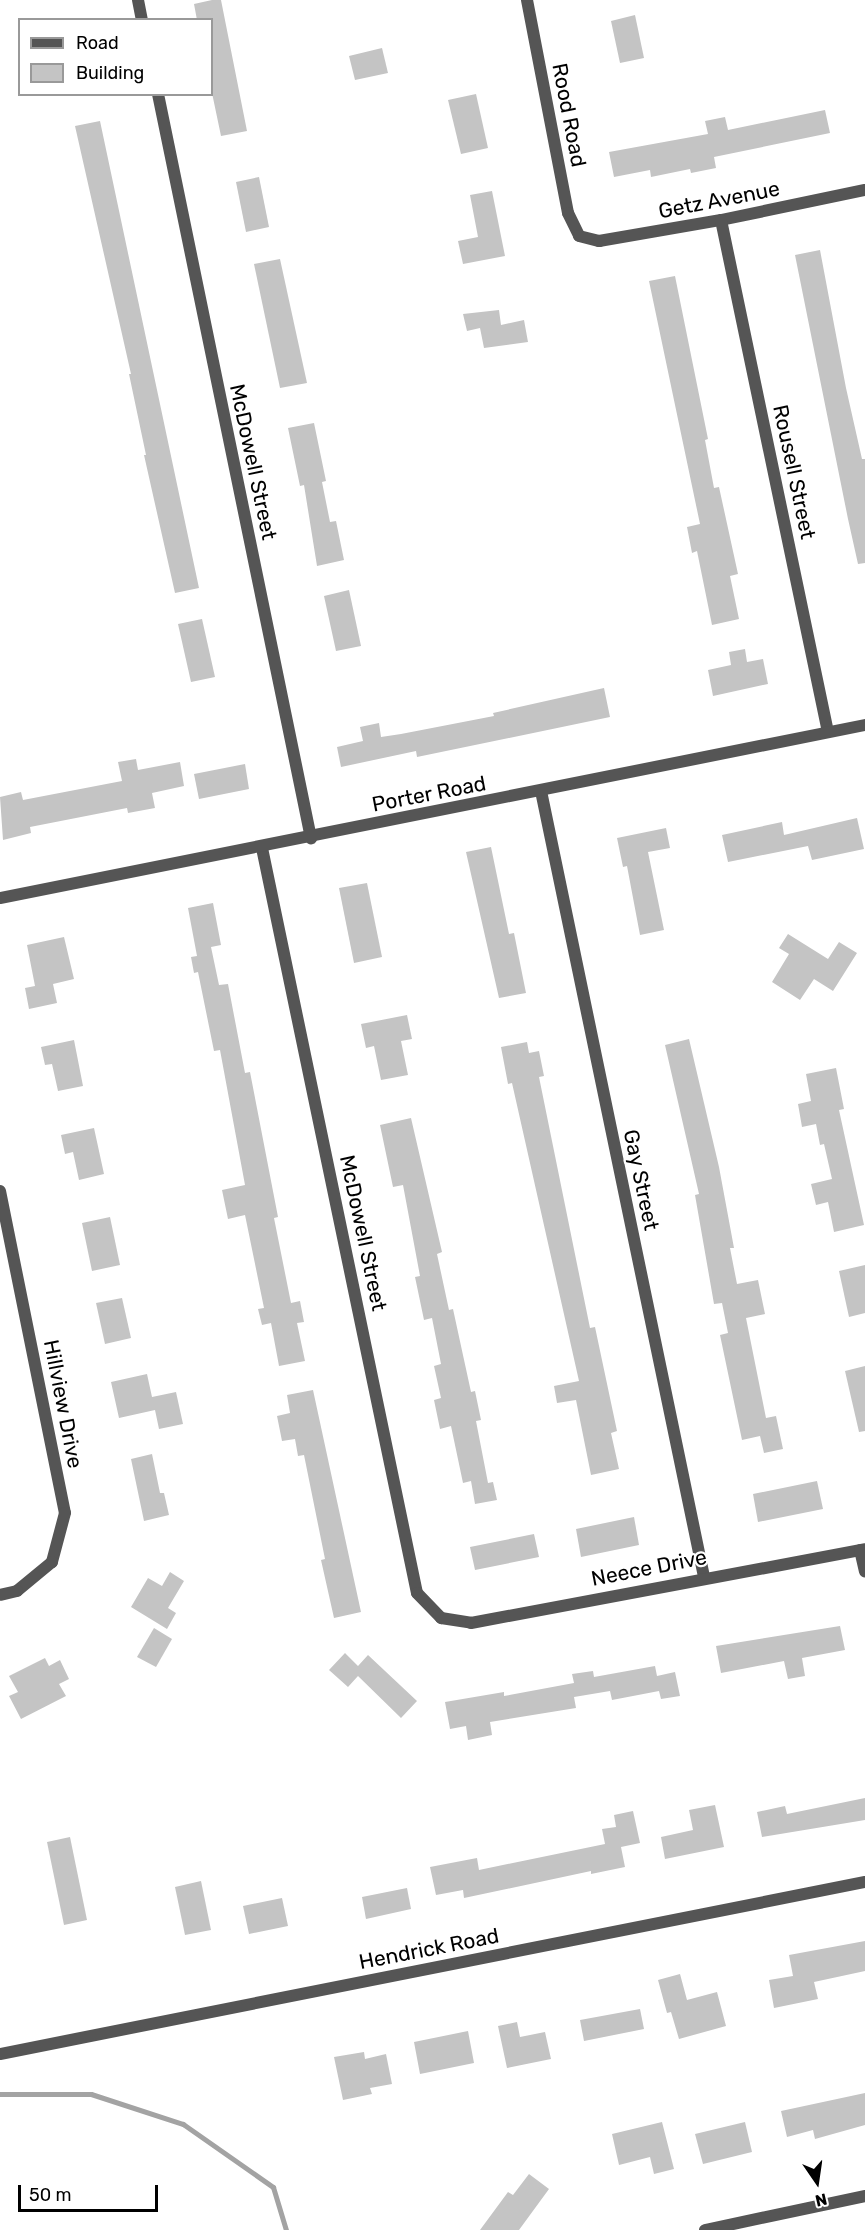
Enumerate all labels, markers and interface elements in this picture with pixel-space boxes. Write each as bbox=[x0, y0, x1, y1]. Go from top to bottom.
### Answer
legend bbox=[18, 18, 213, 96]
text: Road bbox=[76, 32, 119, 54]
street label: Rood Road bbox=[547, 61, 591, 169]
text: Building bbox=[76, 62, 144, 84]
street label: Getz Avenue bbox=[656, 176, 782, 224]
street label: McDowell Street bbox=[224, 382, 282, 542]
street label: Rousell Street bbox=[767, 402, 821, 542]
street label: Porter Road bbox=[370, 771, 488, 817]
street label: Gay Street bbox=[618, 1127, 664, 1233]
street label: McDowell Street bbox=[334, 1153, 392, 1313]
street label: Hillview Drive bbox=[38, 1337, 88, 1471]
street label: Neece Drive bbox=[589, 1544, 709, 1592]
street label: Hendrick Road bbox=[357, 1923, 501, 1975]
north arrow bbox=[787, 2152, 847, 2212]
scale bar bbox=[21, 2173, 160, 2211]
text: 50 m bbox=[29, 2184, 72, 2206]
text: N bbox=[813, 2189, 829, 2211]

